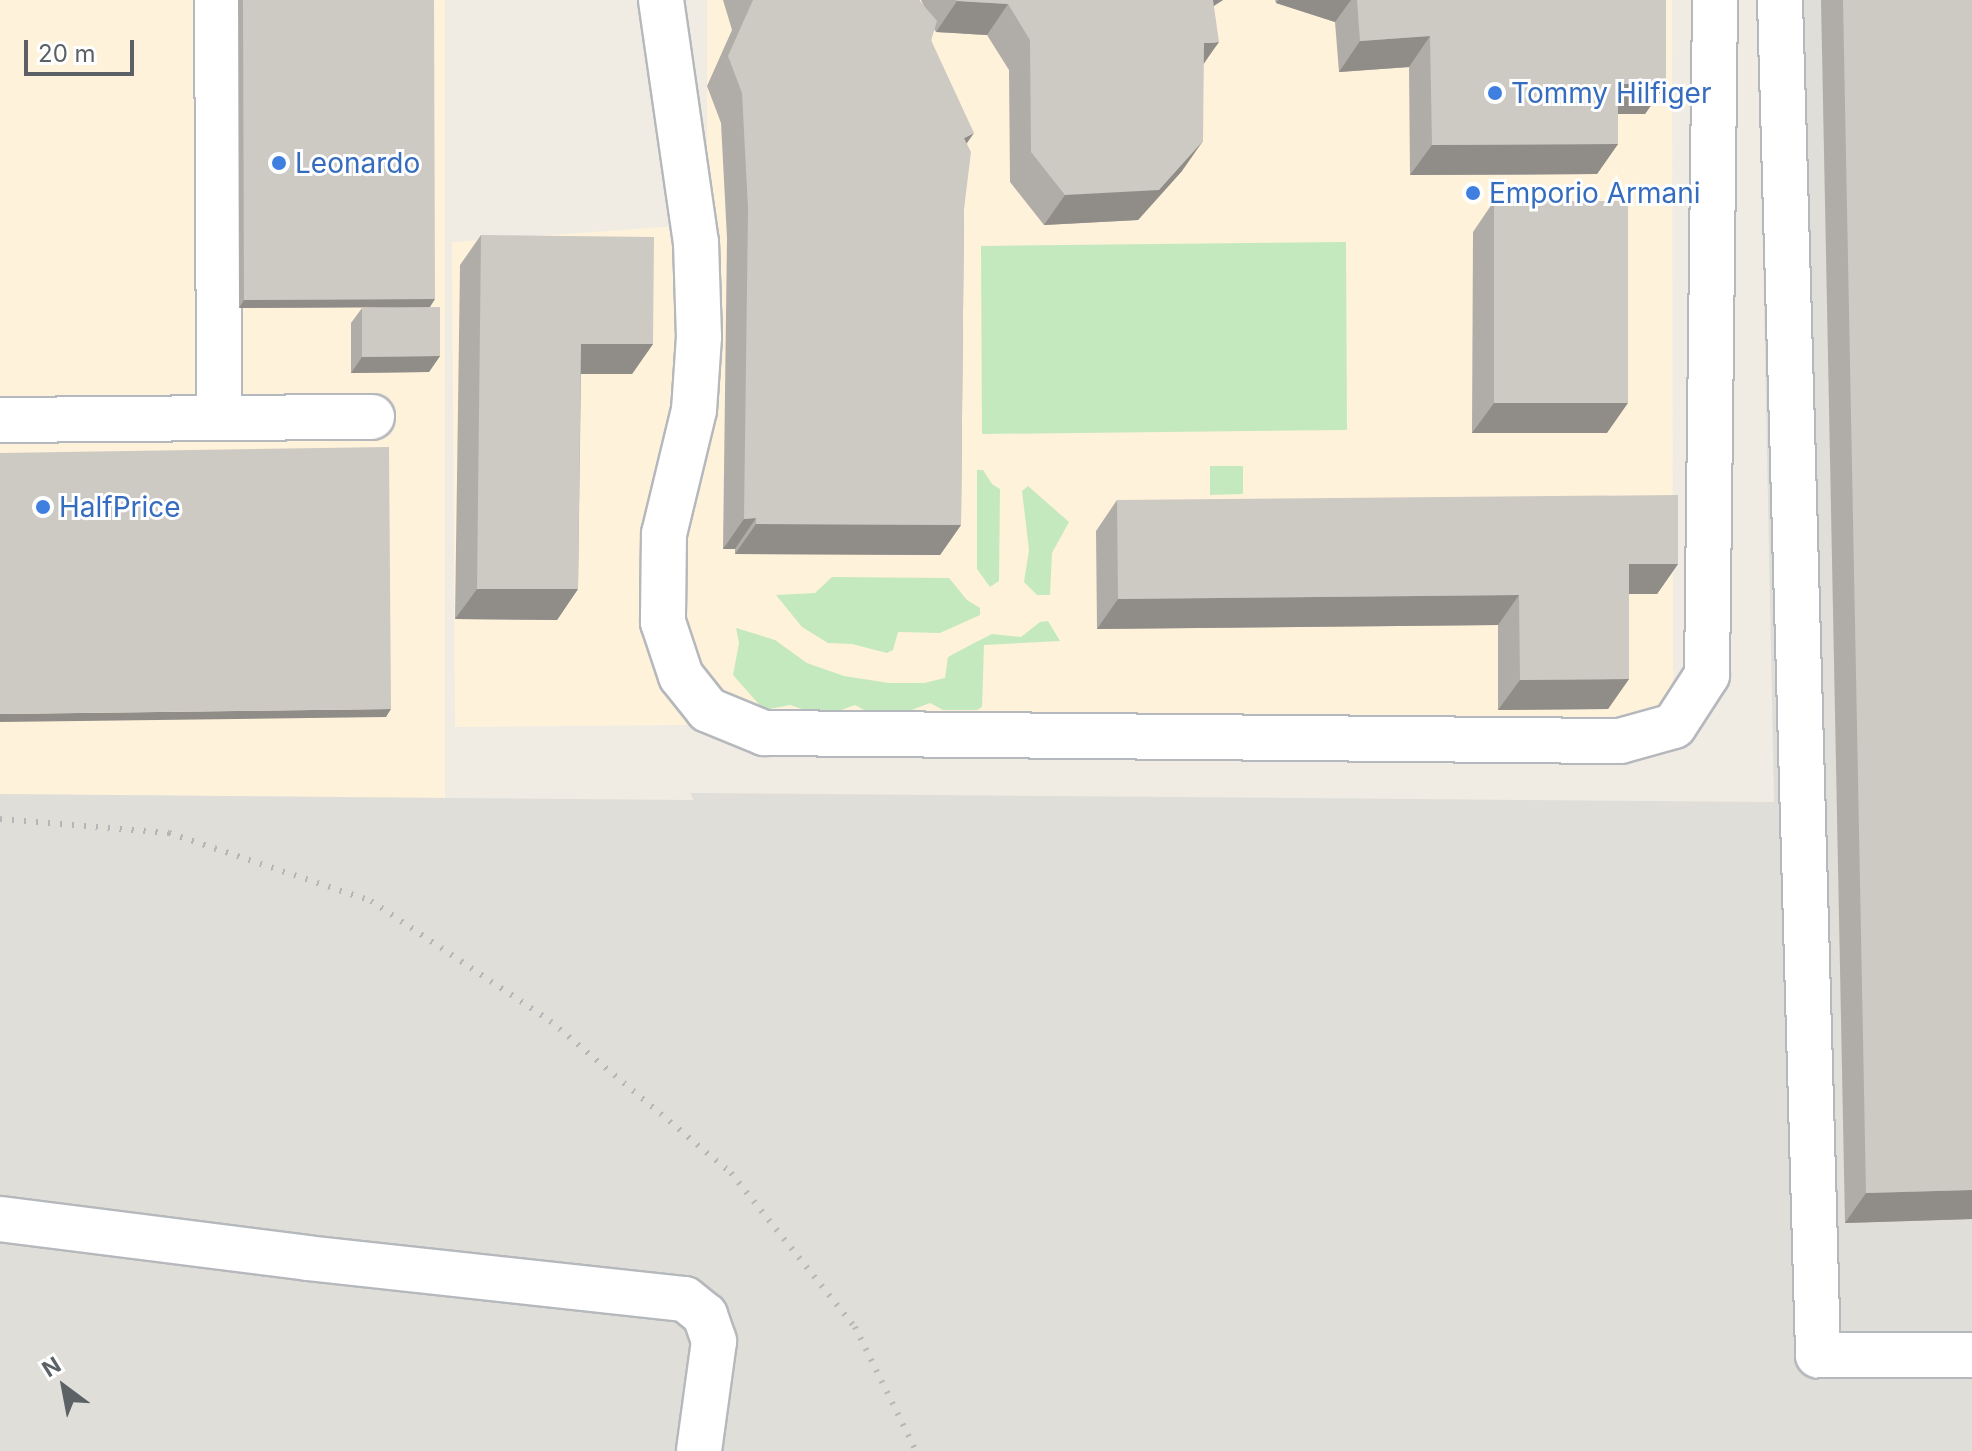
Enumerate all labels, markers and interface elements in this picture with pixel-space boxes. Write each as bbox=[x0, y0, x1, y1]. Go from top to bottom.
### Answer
scale bar bbox=[28, 24, 138, 74]
text: 20 m bbox=[38, 39, 96, 68]
place label: Tommy Hilfiger bbox=[1511, 76, 1711, 110]
marker: Tommy Hilfiger bbox=[1486, 84, 1504, 102]
place label: Leonardo bbox=[295, 146, 420, 180]
marker: Leonardo bbox=[270, 154, 288, 172]
place label: Emporio Armani bbox=[1489, 176, 1701, 210]
marker: Emporio Armani bbox=[1464, 184, 1482, 202]
place label: HalfPrice bbox=[59, 490, 181, 524]
marker: HalfPrice bbox=[34, 498, 52, 516]
north arrow bbox=[24, 1347, 104, 1427]
text: N bbox=[37, 1351, 65, 1382]

